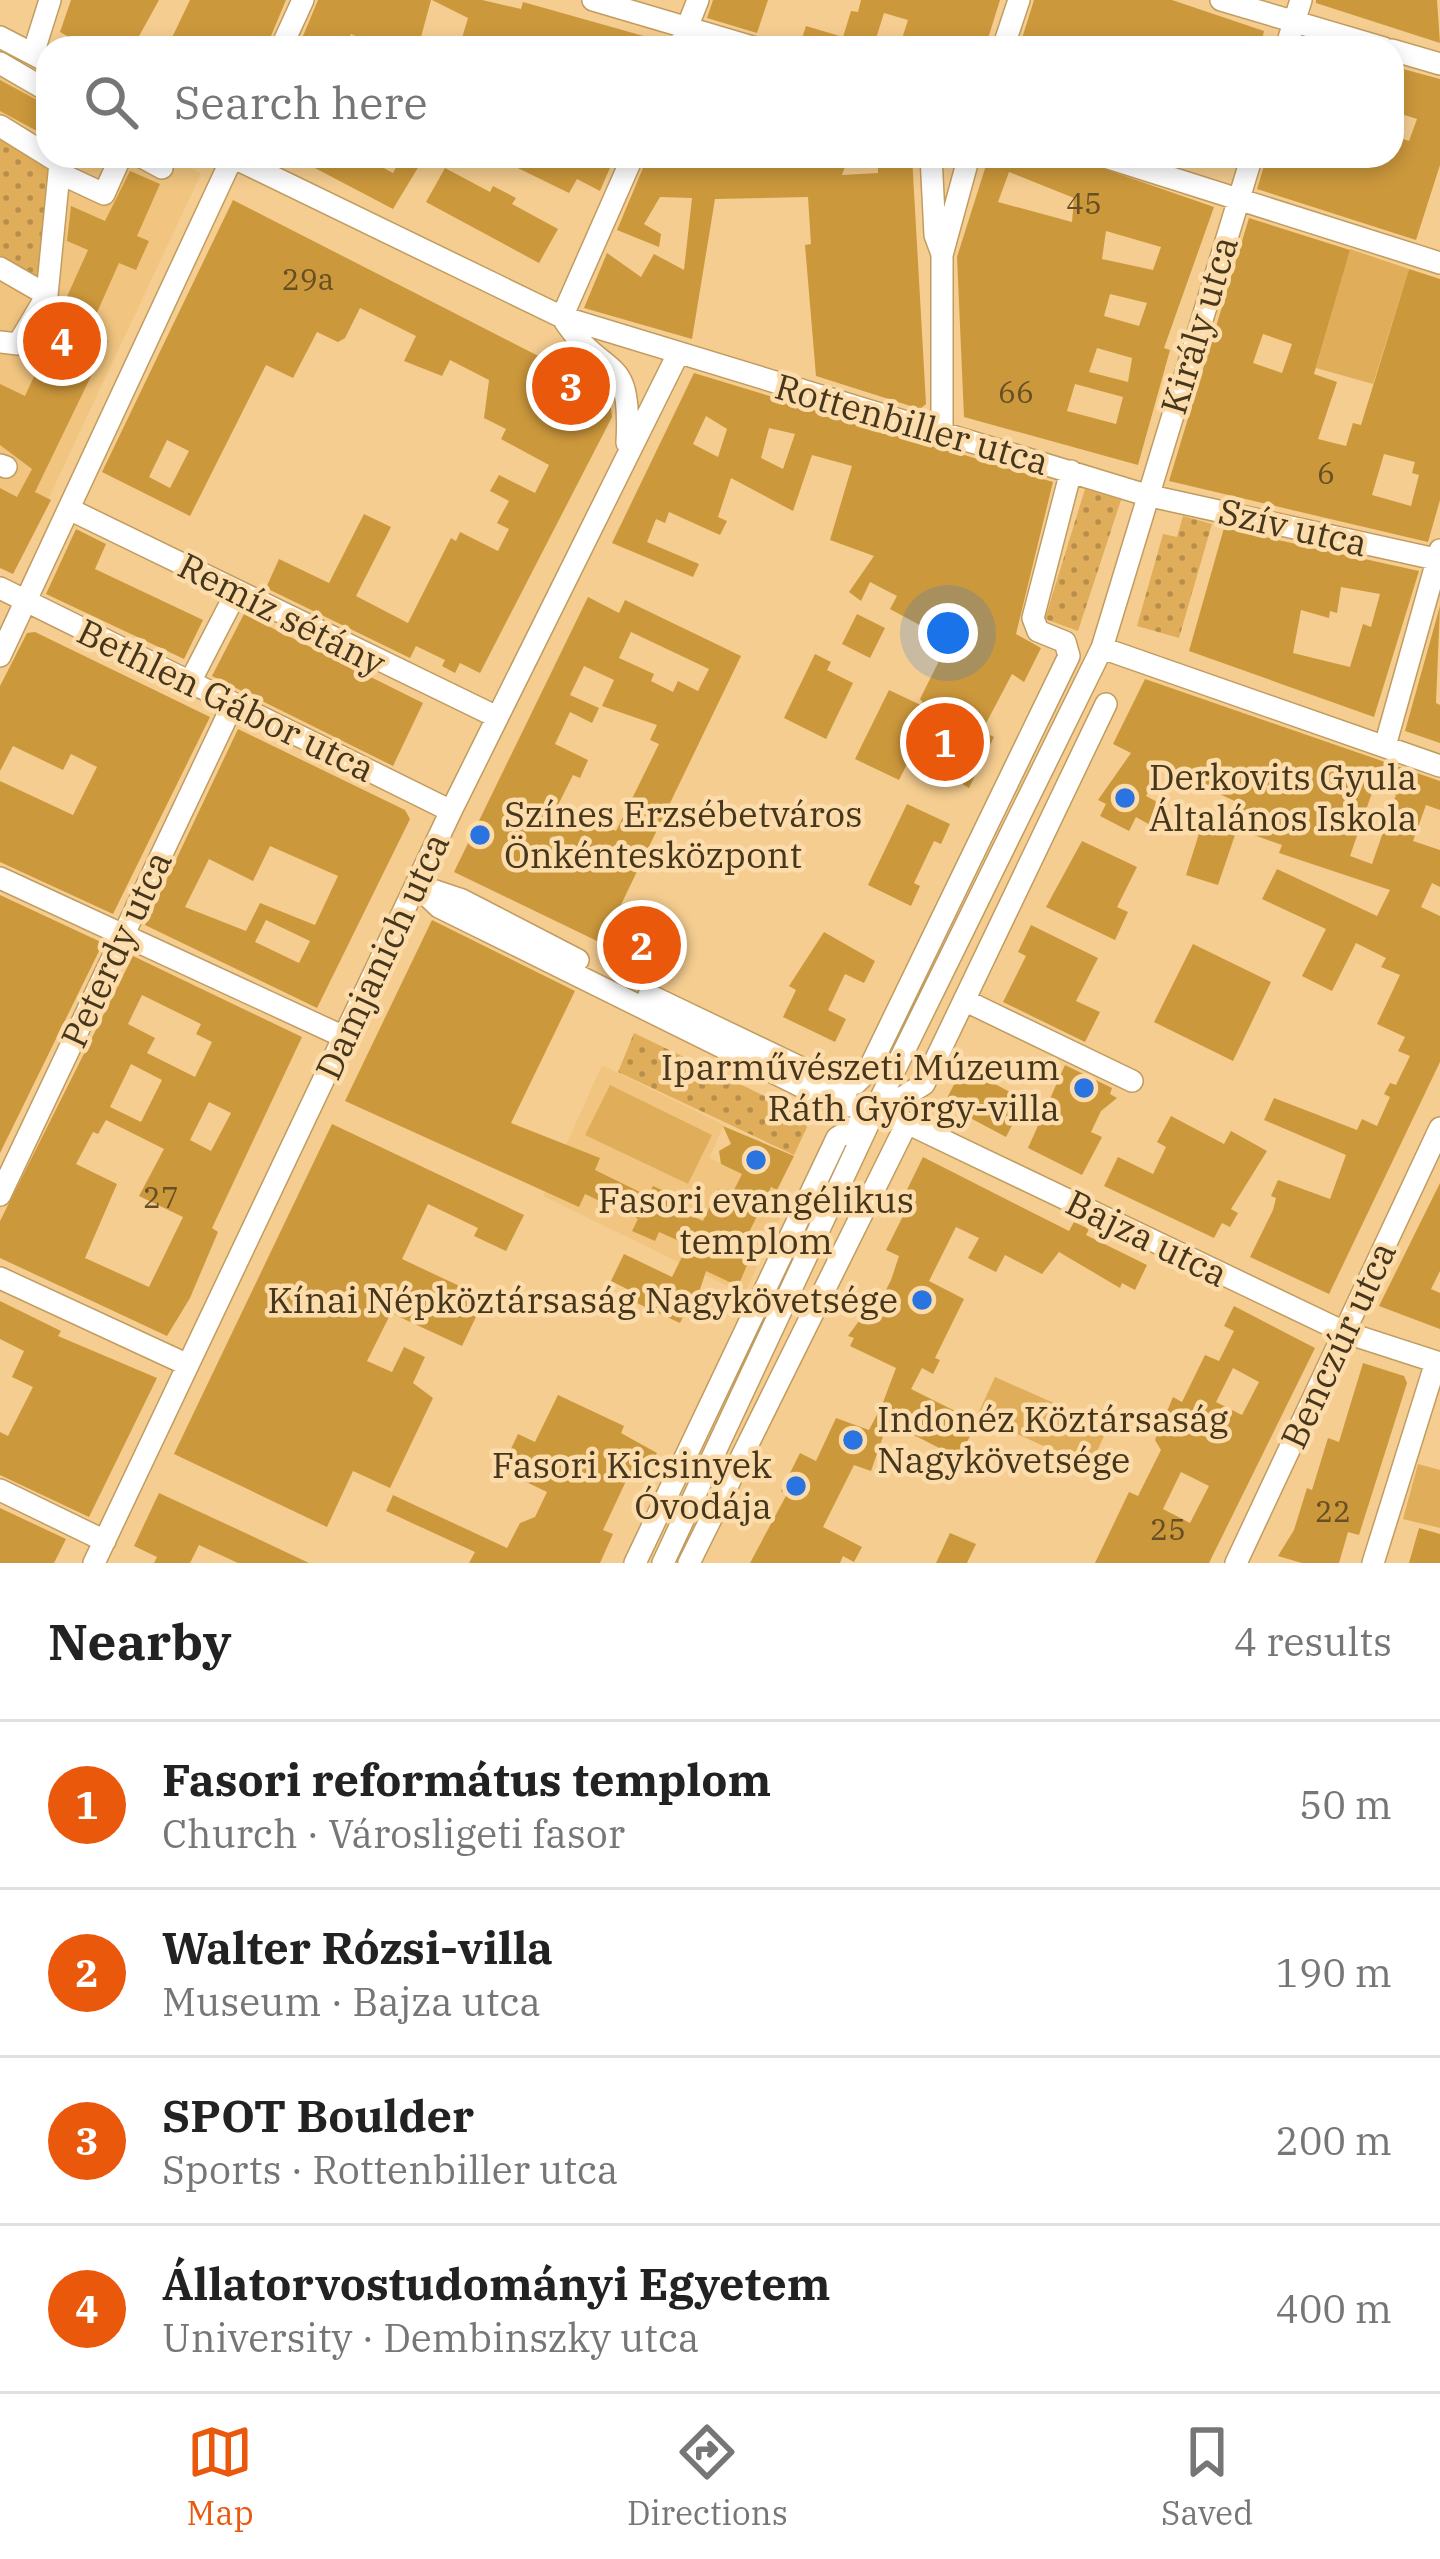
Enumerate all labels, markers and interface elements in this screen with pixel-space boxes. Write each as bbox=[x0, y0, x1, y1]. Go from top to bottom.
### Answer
search box bbox=[36, 36, 1404, 168]
icon: search bbox=[78, 69, 144, 135]
text: Search here bbox=[174, 73, 428, 131]
house number: 45 bbox=[1066, 183, 1102, 222]
street label: Király utca bbox=[1149, 230, 1248, 420]
house number: 29a bbox=[282, 259, 334, 298]
pin: 4 bbox=[23, 296, 101, 386]
pin: 3 bbox=[532, 341, 610, 431]
street label: Rottenbiller utca bbox=[770, 362, 1054, 485]
house number: 66 bbox=[998, 372, 1034, 411]
house number: 6 bbox=[1317, 453, 1335, 492]
street label: Szív utca bbox=[1214, 487, 1372, 566]
street label: Remíz sétány bbox=[171, 541, 394, 686]
your location bbox=[918, 603, 978, 663]
street label: Bethlen Gábor utca bbox=[70, 607, 383, 792]
pin: 1 bbox=[906, 697, 984, 787]
place label: Derkovits Gyula Általános Iskola bbox=[1149, 753, 1417, 841]
marker: Derkovits Gyula Általános Iskola bbox=[1112, 785, 1138, 811]
place label: Színes Erzsébetváros Önkéntesközpont bbox=[504, 790, 863, 878]
marker: Színes Erzsébetváros Önkéntesközpont bbox=[467, 822, 493, 848]
street label: Damjanich utca bbox=[304, 825, 459, 1087]
street label: Peterdy utca bbox=[50, 843, 182, 1055]
pin: 2 bbox=[603, 900, 681, 990]
place label: Iparművészeti Múzeum Ráth György-villa bbox=[661, 1043, 1060, 1131]
marker: Iparművészeti Múzeum Ráth György-villa bbox=[1071, 1075, 1097, 1101]
marker: Fasori evangélikus templom bbox=[743, 1147, 769, 1173]
place label: Fasori evangélikus templom bbox=[598, 1176, 914, 1264]
house number: 27 bbox=[143, 1177, 179, 1216]
street label: Bajza utca bbox=[1059, 1178, 1236, 1297]
street label: Benczúr utca bbox=[1269, 1234, 1406, 1456]
place label: Kínai Népköztársaság Nagykövetsége bbox=[267, 1276, 898, 1323]
marker: Kínai Népköztársaság Nagykövetsége bbox=[909, 1287, 935, 1313]
place label: Indonéz Köztársaság Nagykövetsége bbox=[877, 1395, 1228, 1483]
marker: Indonéz Köztársaság Nagykövetsége bbox=[840, 1427, 866, 1453]
place label: Fasori Kicsinyek Óvodája bbox=[492, 1441, 772, 1529]
marker: Fasori Kicsinyek Óvodája bbox=[783, 1473, 809, 1499]
house number: 22 bbox=[1315, 1491, 1351, 1530]
house number: 25 bbox=[1150, 1509, 1186, 1548]
text: Nearby bbox=[48, 1608, 232, 1674]
text: 4 results bbox=[1234, 1616, 1392, 1667]
text: Fasori református templom bbox=[162, 1750, 771, 1808]
text: 1 bbox=[75, 1779, 99, 1830]
text: 50 m bbox=[1299, 1779, 1392, 1830]
text: Church · Városligeti fasor bbox=[162, 1808, 625, 1859]
text: Walter Rózsi-villa bbox=[162, 1918, 553, 1976]
text: 2 bbox=[75, 1947, 99, 1998]
text: 190 m bbox=[1276, 1947, 1392, 1998]
text: Museum · Bajza utca bbox=[162, 1976, 541, 2027]
text: SPOT Boulder bbox=[162, 2086, 474, 2144]
text: 3 bbox=[75, 2115, 99, 2166]
text: 200 m bbox=[1276, 2115, 1392, 2166]
text: Sports · Rottenbiller utca bbox=[162, 2144, 618, 2195]
text: Állatorvostudományi Egyetem bbox=[162, 2254, 830, 2312]
text: 4 bbox=[75, 2283, 99, 2334]
text: 400 m bbox=[1276, 2283, 1392, 2334]
text: University · Dembinszky utca bbox=[162, 2312, 699, 2363]
tab: Map bbox=[187, 2419, 254, 2534]
tab: Directions bbox=[627, 2419, 788, 2534]
tab: Saved bbox=[1161, 2419, 1253, 2534]

